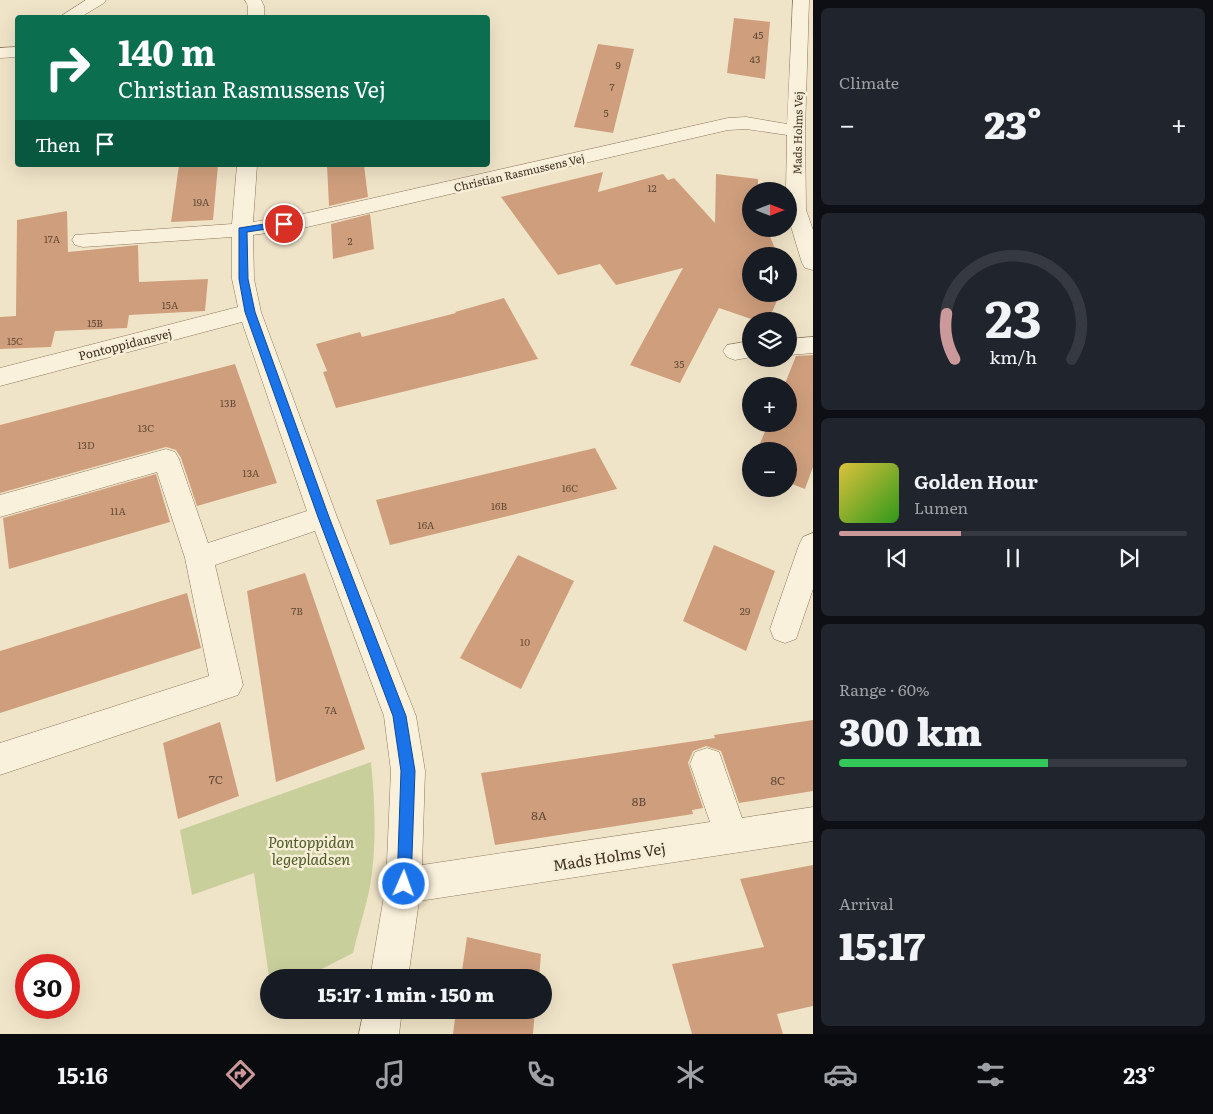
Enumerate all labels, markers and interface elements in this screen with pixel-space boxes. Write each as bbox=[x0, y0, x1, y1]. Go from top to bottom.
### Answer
text: 140 m bbox=[118, 25, 216, 77]
house number: 45 bbox=[753, 27, 763, 42]
icon: right bbox=[35, 35, 100, 100]
house number: 43 bbox=[750, 51, 760, 66]
house number: 9 bbox=[615, 57, 621, 72]
text: Climate bbox=[839, 70, 899, 94]
text: Christian Rasmussens Vej bbox=[118, 72, 386, 105]
house number: 7 bbox=[609, 79, 615, 94]
street label: Mads Holms Vej bbox=[788, 91, 806, 175]
text: 23° bbox=[984, 94, 1042, 151]
text: − bbox=[839, 102, 855, 144]
text: + bbox=[1171, 102, 1187, 144]
house number: 5 bbox=[603, 105, 609, 120]
text: Then bbox=[35, 130, 81, 158]
icon: arrive bbox=[91, 130, 119, 158]
street label: Christian Rasmussens Vej bbox=[452, 149, 586, 195]
house number: 12 bbox=[647, 180, 657, 195]
north arrow bbox=[742, 182, 798, 238]
map controls bbox=[742, 182, 797, 497]
house number: 19A bbox=[193, 194, 210, 209]
pin bbox=[263, 203, 305, 245]
icon: arrive bbox=[270, 210, 298, 238]
house number: 17A bbox=[44, 231, 61, 246]
house number: 2 bbox=[347, 233, 353, 248]
button: sound bbox=[742, 247, 797, 302]
text: 23 bbox=[985, 277, 1041, 354]
house number: 15A bbox=[162, 297, 179, 312]
button: layers bbox=[742, 312, 797, 367]
house number: 15B bbox=[87, 315, 103, 330]
street label: Pontoppidansvej bbox=[76, 324, 174, 364]
house number: 15C bbox=[7, 333, 23, 348]
text: km/h bbox=[989, 343, 1037, 370]
house number: 35 bbox=[674, 356, 684, 371]
button: + bbox=[742, 377, 797, 432]
house number: 13B bbox=[220, 395, 236, 410]
house number: 13C bbox=[138, 420, 154, 435]
house number: 13D bbox=[77, 437, 95, 452]
button: − bbox=[742, 442, 797, 497]
house number: 13A bbox=[243, 465, 260, 480]
text: Golden Hour bbox=[914, 467, 1038, 495]
house number: 16C bbox=[562, 480, 578, 495]
text: Lumen bbox=[914, 495, 968, 519]
house number: 16B bbox=[491, 498, 507, 513]
house number: 11A bbox=[110, 503, 126, 518]
house number: 16A bbox=[418, 517, 435, 532]
icon: previous bbox=[883, 544, 911, 572]
icon: pause bbox=[999, 544, 1027, 572]
icon: next bbox=[1115, 544, 1143, 572]
house number: 7B bbox=[291, 603, 303, 618]
house number: 29 bbox=[740, 603, 750, 618]
house number: 10 bbox=[520, 634, 530, 649]
text: Range · 60% bbox=[839, 677, 930, 701]
text: 300 km bbox=[839, 701, 982, 758]
house number: 7A bbox=[325, 702, 338, 717]
house number: 7C bbox=[209, 770, 223, 788]
house number: 8C bbox=[770, 771, 786, 789]
house number: 8B bbox=[632, 792, 646, 810]
house number: 8A bbox=[531, 806, 547, 824]
park label: Pontoppidan legepladsen bbox=[268, 830, 354, 870]
street label: Mads Holms Vej bbox=[551, 836, 667, 876]
position arrow bbox=[377, 857, 429, 909]
text: Arrival bbox=[839, 891, 894, 915]
text: 15:17 bbox=[839, 915, 925, 972]
speed limit sign: 30 bbox=[15, 954, 80, 1019]
text: 15:17 · 1 min · 150 m bbox=[318, 980, 494, 1008]
icon: directions bbox=[223, 1057, 258, 1092]
icon: music bbox=[373, 1057, 408, 1092]
icon: phone bbox=[523, 1057, 558, 1092]
icon: climate bbox=[673, 1057, 708, 1092]
icon: car bbox=[823, 1057, 858, 1092]
icon: filters bbox=[973, 1057, 1008, 1092]
text: 15:16 bbox=[58, 1058, 108, 1091]
text: 23° bbox=[1123, 1058, 1155, 1091]

